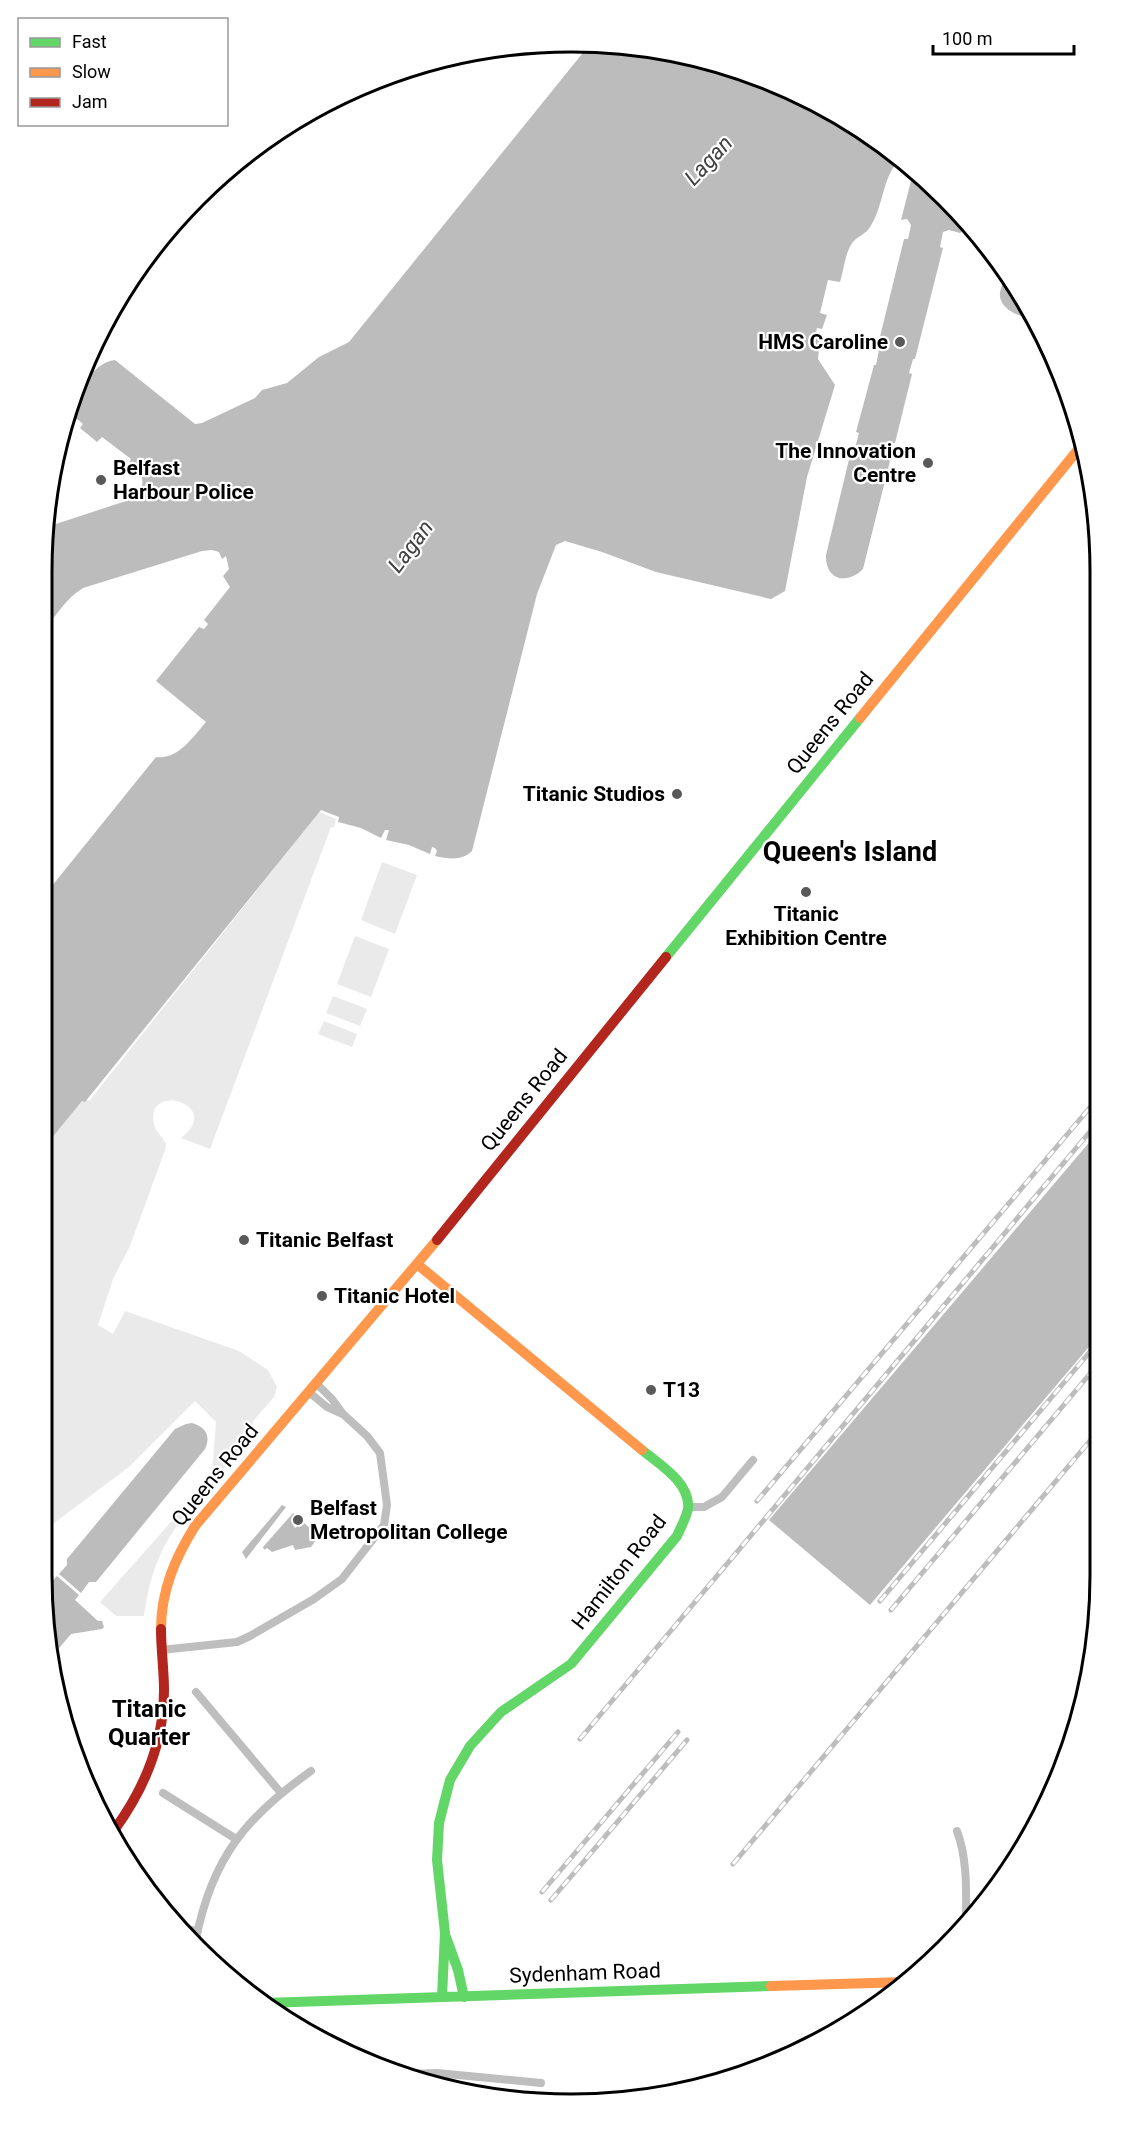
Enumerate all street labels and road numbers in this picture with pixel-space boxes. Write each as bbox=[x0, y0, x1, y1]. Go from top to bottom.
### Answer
street label: Queens Road bbox=[782, 667, 878, 779]
street label: Queens Road bbox=[476, 1044, 572, 1156]
street label: Queens Road bbox=[167, 1419, 263, 1531]
street label: Hamilton Road bbox=[567, 1510, 671, 1634]
street label: Sydenham Road bbox=[509, 1958, 661, 1988]

